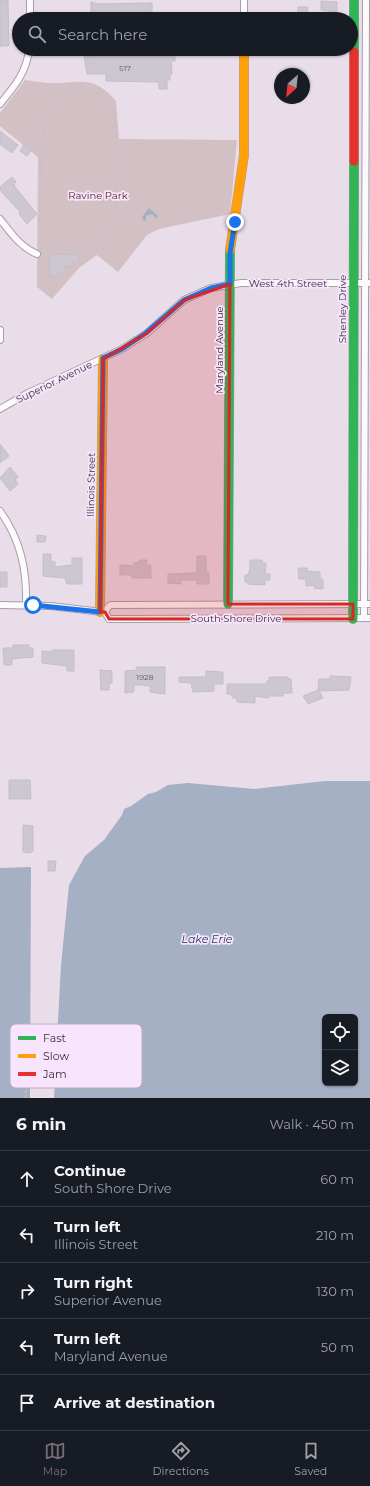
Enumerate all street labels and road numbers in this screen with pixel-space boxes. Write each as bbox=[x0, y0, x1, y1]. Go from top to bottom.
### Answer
street label: Shenley Drive bbox=[336, 275, 349, 343]
street label: West 4th Street bbox=[249, 277, 327, 290]
street label: Maryland Avenue bbox=[213, 306, 226, 394]
street label: Superior Avenue bbox=[14, 358, 94, 406]
street label: Illinois Street bbox=[84, 453, 98, 517]
street label: South Shore Drive bbox=[191, 612, 281, 625]

